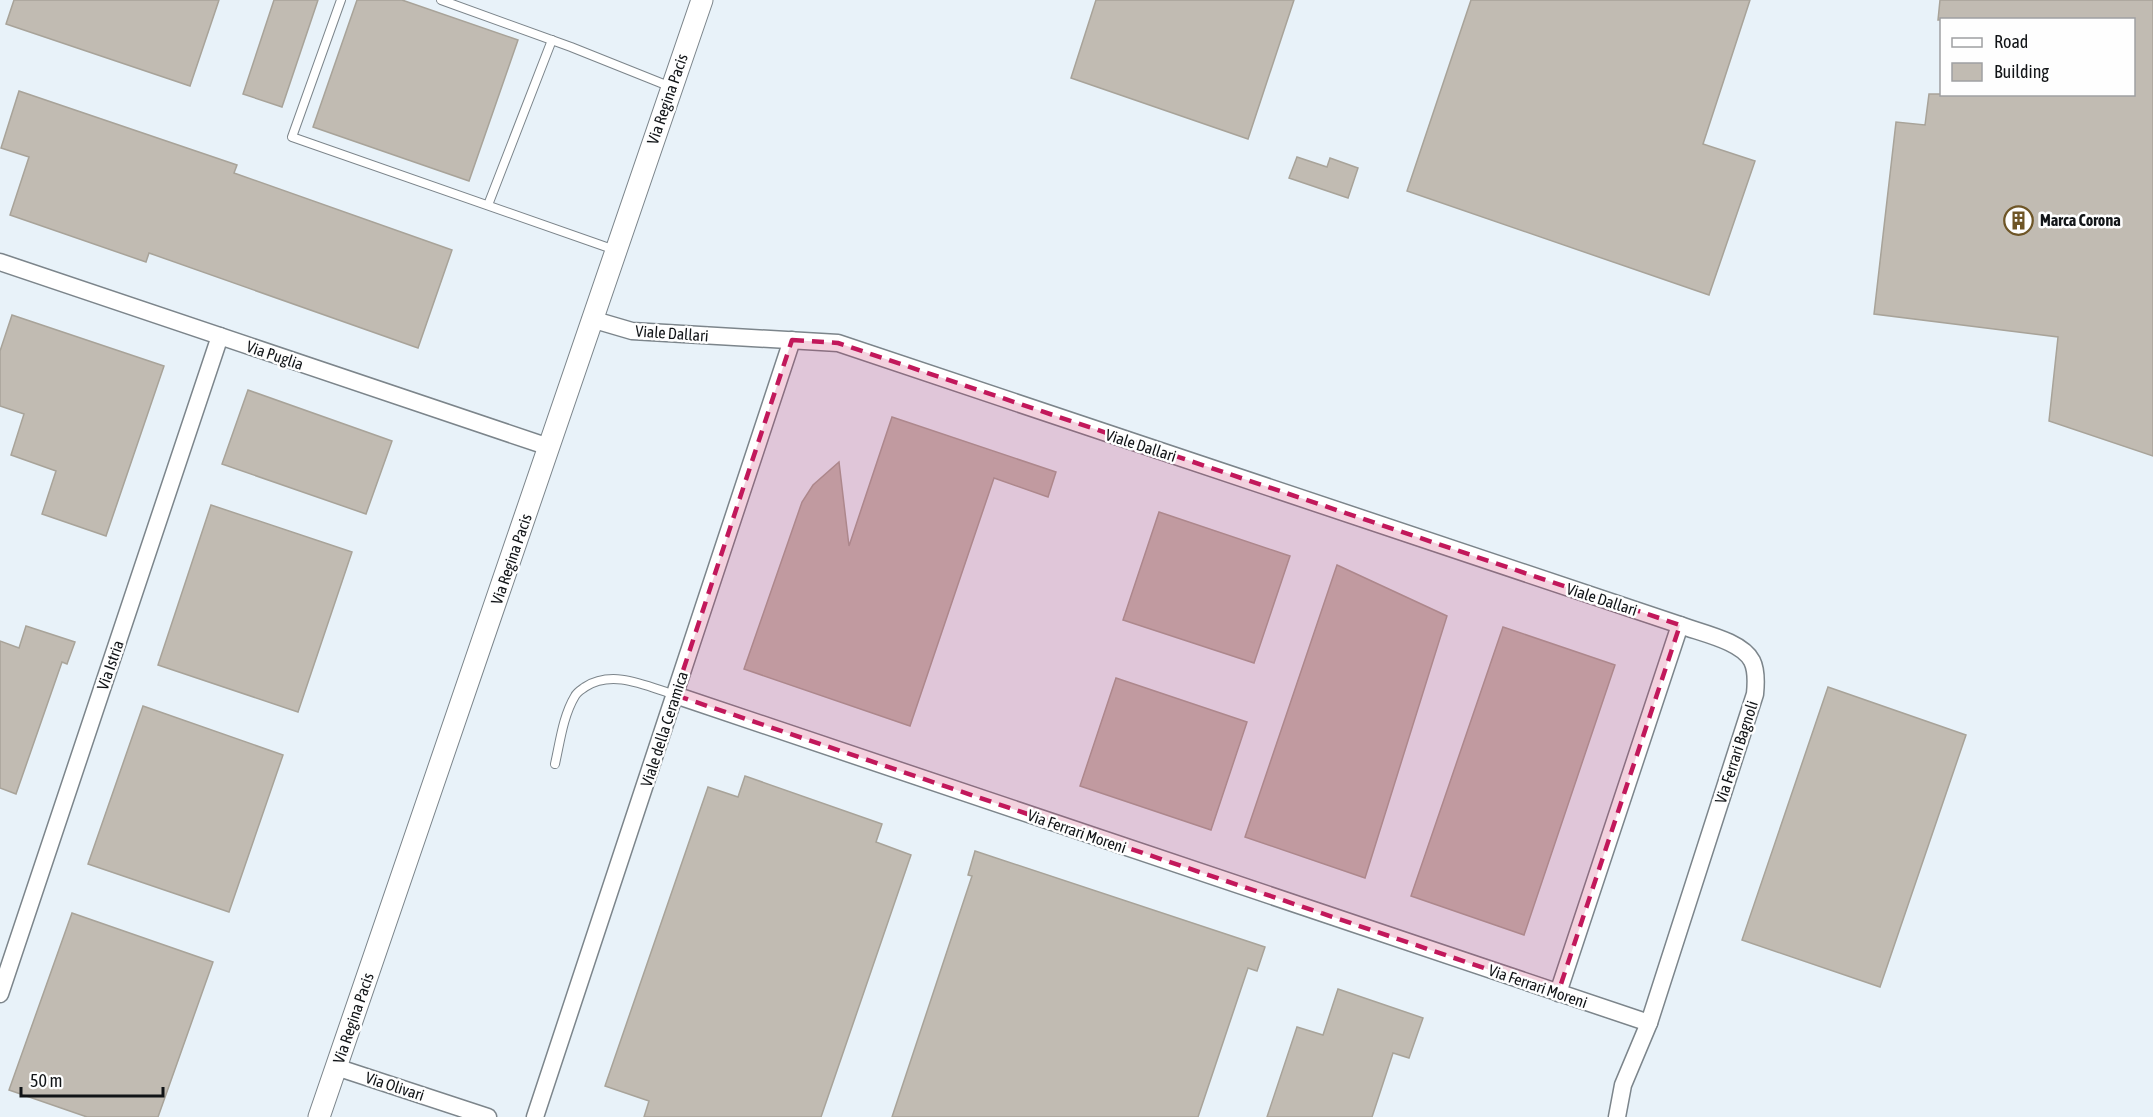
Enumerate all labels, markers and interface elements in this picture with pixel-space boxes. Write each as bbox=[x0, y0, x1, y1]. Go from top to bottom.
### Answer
legend bbox=[1940, 18, 2135, 96]
text: Road bbox=[1994, 31, 2028, 52]
street label: Via Regina Pacis bbox=[643, 51, 692, 147]
text: Building bbox=[1994, 61, 2049, 82]
building icon: Marca Corona bbox=[2003, 204, 2035, 236]
place label: Marca Corona bbox=[2040, 211, 2121, 229]
street label: Viale Dallari bbox=[635, 321, 709, 345]
street label: Via Puglia bbox=[244, 337, 306, 374]
street label: Viale Dallari bbox=[1103, 425, 1179, 465]
street label: Via Regina Pacis bbox=[487, 511, 536, 607]
street label: Viale Dallari bbox=[1564, 579, 1640, 619]
street label: Via Istria bbox=[93, 638, 127, 692]
street label: Viale della Ceramica bbox=[637, 669, 691, 789]
street label: Via Ferrari Bagnoli bbox=[1711, 698, 1762, 806]
street label: Via Ferrari Moreni bbox=[1025, 806, 1129, 856]
street label: Via Ferrari Moreni bbox=[1486, 961, 1590, 1011]
street label: Via Regina Pacis bbox=[329, 970, 378, 1066]
scale bar bbox=[21, 1060, 164, 1098]
street label: Via Olivari bbox=[363, 1068, 427, 1104]
text: 50 m bbox=[30, 1070, 62, 1091]

